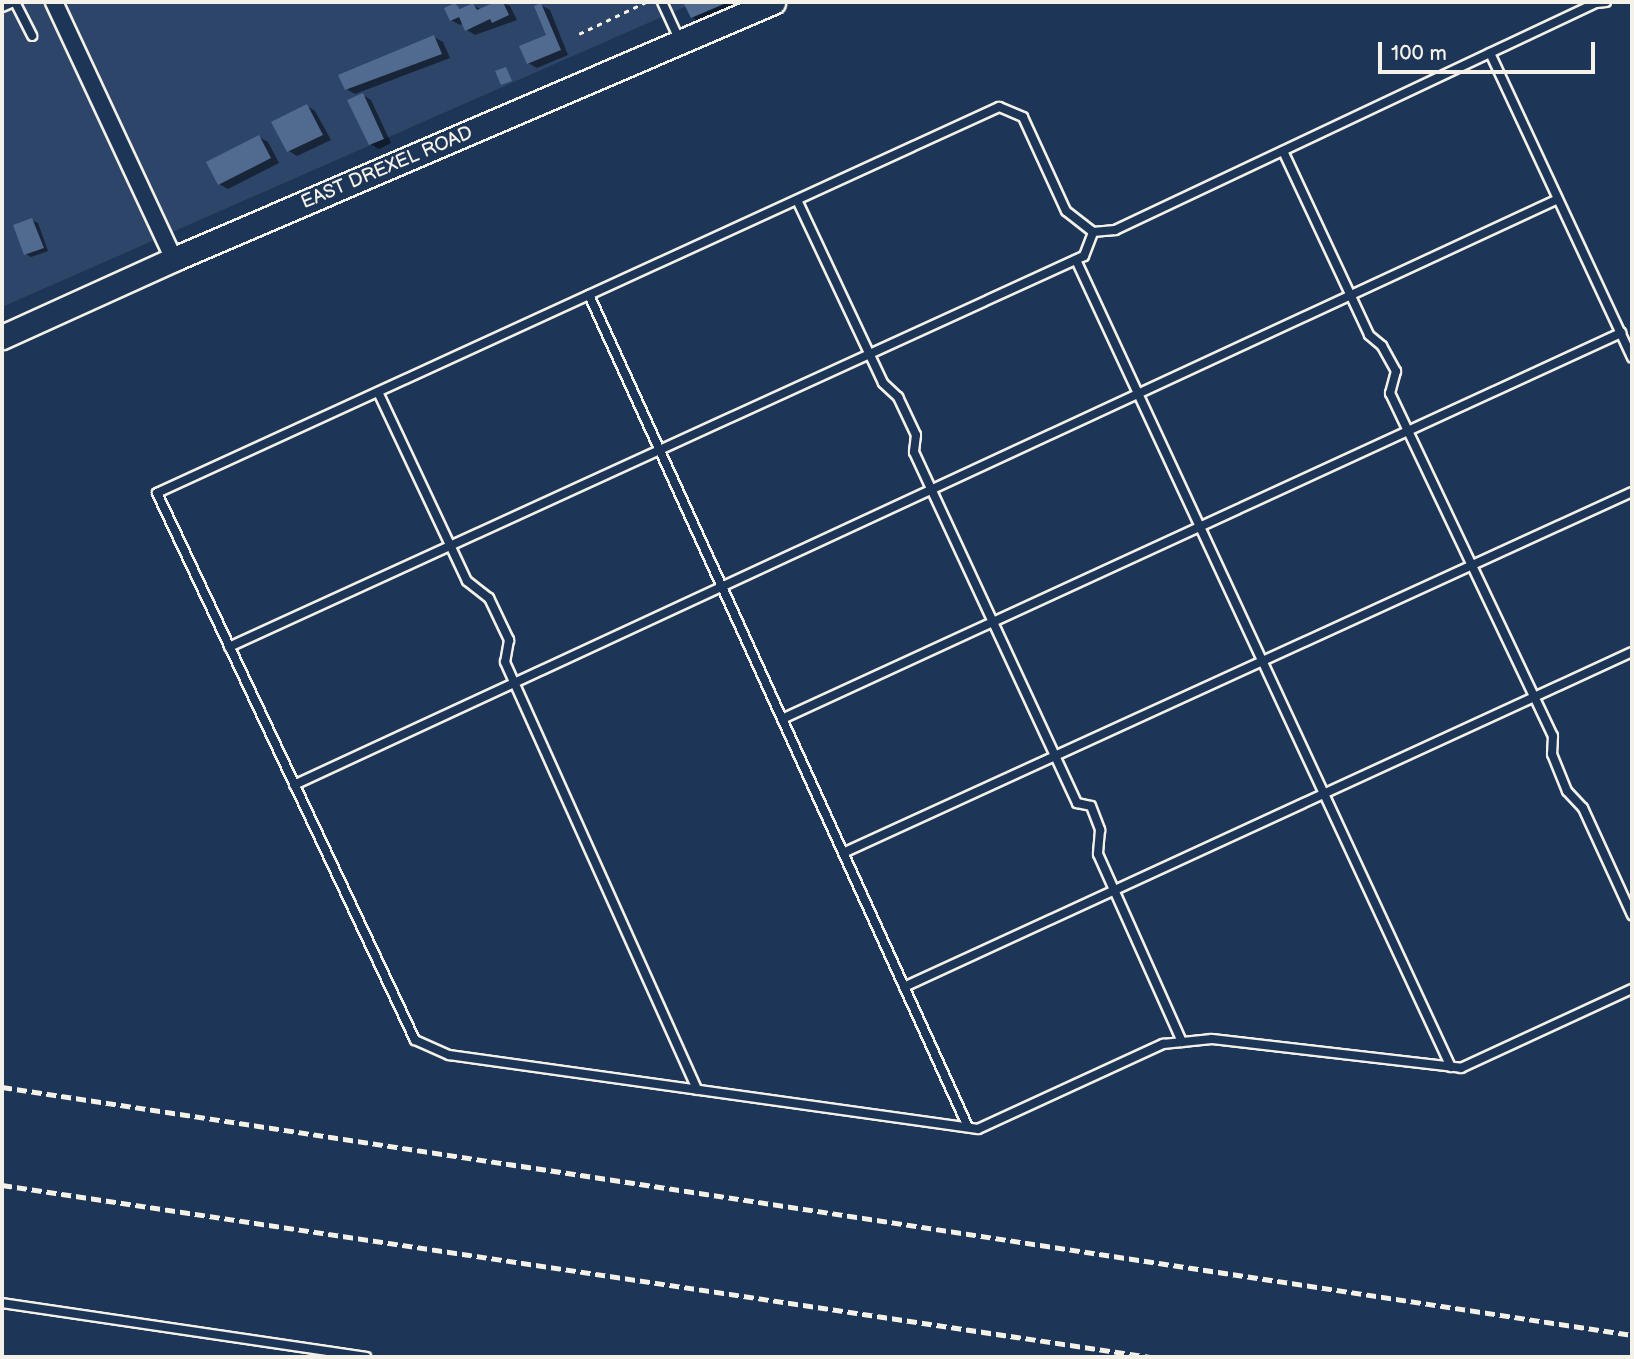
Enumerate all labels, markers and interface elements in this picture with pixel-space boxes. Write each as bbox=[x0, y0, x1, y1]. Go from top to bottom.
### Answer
scale bar bbox=[1382, 28, 1599, 72]
text: 100 m bbox=[1391, 41, 1447, 66]
street label: EAST DREXEL ROAD bbox=[298, 122, 476, 214]

